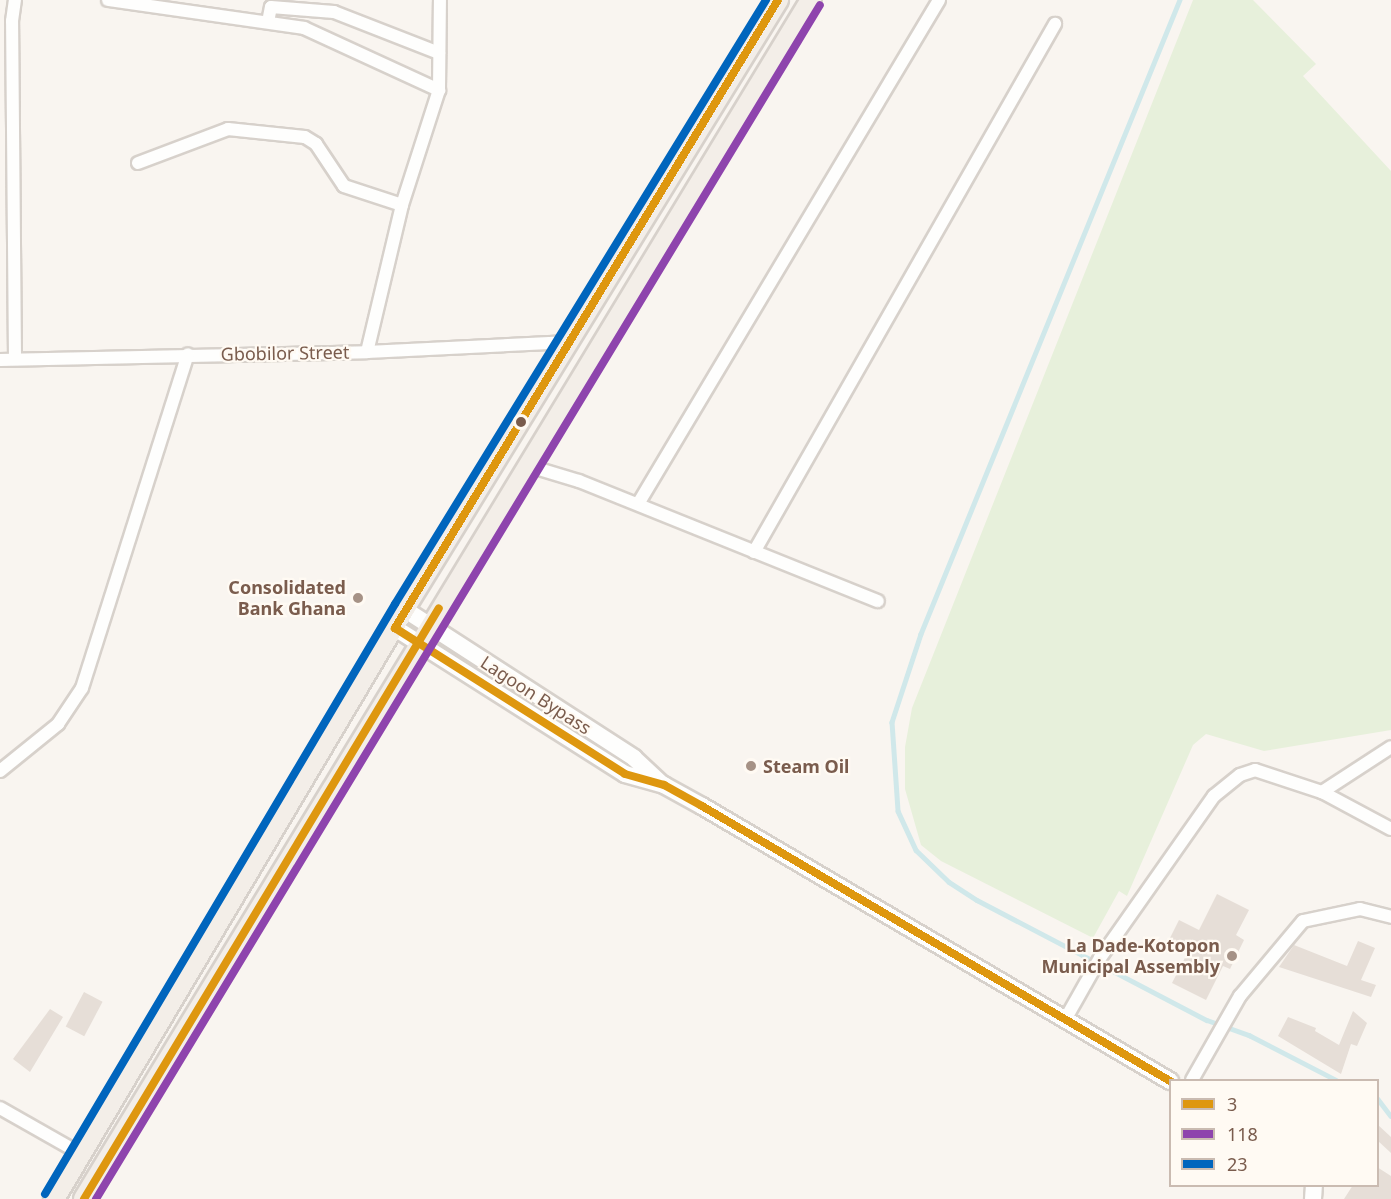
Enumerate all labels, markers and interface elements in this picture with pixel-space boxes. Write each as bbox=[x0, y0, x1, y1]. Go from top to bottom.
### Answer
street label: Gbobilor Street bbox=[220, 341, 350, 365]
unlabelled marker bbox=[515, 416, 527, 428]
place label: Consolidated Bank Ghana bbox=[228, 577, 346, 620]
marker: Consolidated Bank Ghana bbox=[351, 591, 365, 605]
street label: Lagoon Bypass bbox=[477, 651, 595, 739]
place label: Steam Oil bbox=[763, 755, 849, 777]
marker: Steam Oil bbox=[744, 759, 758, 773]
place label: La Dade-Kotopon Municipal Assembly bbox=[1042, 935, 1220, 978]
marker: La Dade-Kotopon Municipal Assembly bbox=[1225, 949, 1239, 963]
legend bbox=[1169, 1079, 1379, 1187]
text: 3 bbox=[1227, 1092, 1237, 1116]
text: 118 bbox=[1227, 1122, 1258, 1146]
text: 23 bbox=[1227, 1152, 1248, 1176]

